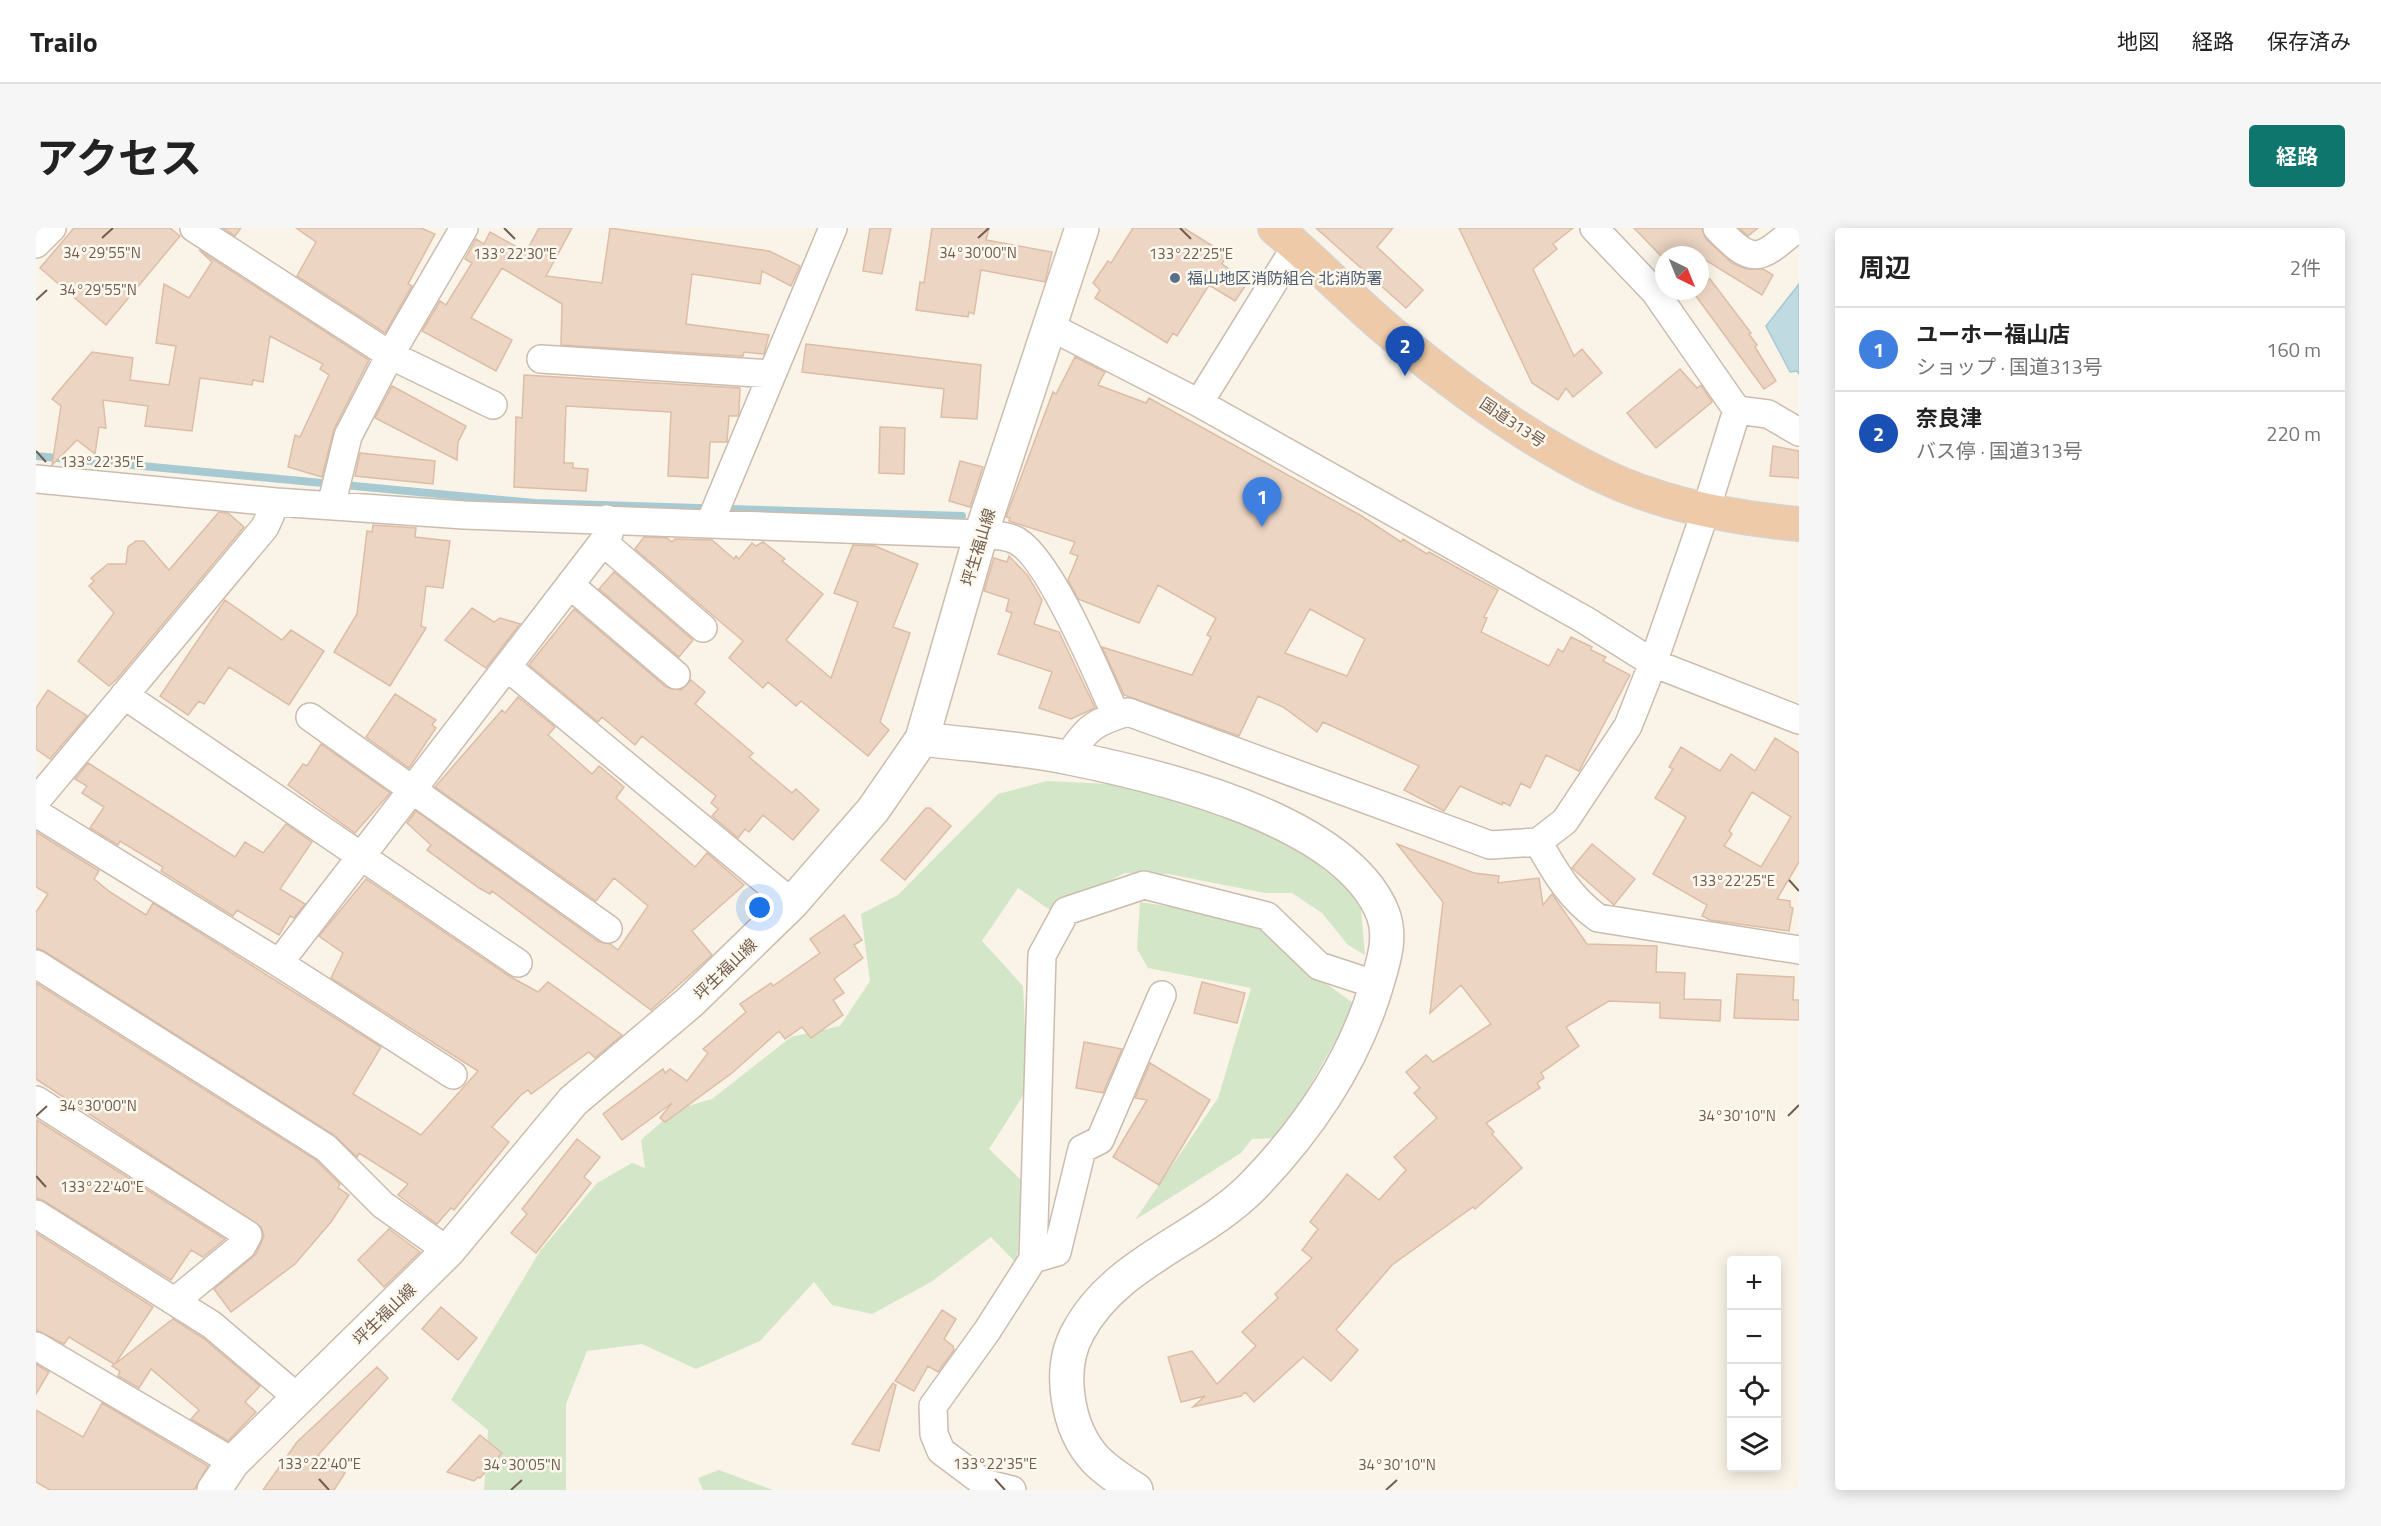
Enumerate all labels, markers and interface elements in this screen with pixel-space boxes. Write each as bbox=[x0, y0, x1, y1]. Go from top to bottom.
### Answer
text: Trailo bbox=[30, 20, 98, 63]
text: 地図 bbox=[2117, 25, 2159, 57]
text: 経路 bbox=[2192, 25, 2234, 57]
text: 保存済み bbox=[2267, 25, 2351, 57]
text: アクセス bbox=[36, 125, 202, 189]
button: 経路 bbox=[2249, 125, 2345, 187]
text: 34°29'55"N bbox=[63, 241, 141, 264]
text: 34°30'00"N bbox=[939, 241, 1017, 264]
text: 133°22'30"E bbox=[473, 242, 557, 265]
text: 133°22'25"E bbox=[1149, 242, 1233, 265]
north arrow bbox=[1655, 246, 1709, 300]
text: 周辺 bbox=[1859, 248, 1911, 287]
text: 2件 bbox=[2290, 252, 2321, 283]
place label: 福山地区消防組合 北消防署 bbox=[1187, 266, 1383, 290]
marker: 福山地区消防組合 北消防署 bbox=[1168, 271, 1182, 285]
text: 34°29'55"N bbox=[59, 278, 137, 301]
text: ユーホー福山店 bbox=[1916, 317, 2070, 351]
pin: 2 bbox=[1386, 326, 1424, 376]
text: 1 bbox=[1873, 334, 1884, 365]
text: 160 m bbox=[2266, 334, 2321, 365]
text: ショップ · 国道313号 bbox=[1916, 351, 2103, 382]
street label: 国道313号 bbox=[1475, 391, 1551, 453]
text: 奈良津 bbox=[1916, 401, 1982, 435]
text: 2 bbox=[1873, 418, 1884, 449]
text: 220 m bbox=[2266, 418, 2321, 449]
text: バス停 · 国道313号 bbox=[1916, 435, 2083, 466]
text: 133°22'35"E bbox=[60, 450, 144, 473]
pin: 1 bbox=[1242, 478, 1282, 527]
street label: 坪生福山線 bbox=[955, 505, 1001, 589]
text: 133°22'25"E bbox=[1691, 869, 1775, 892]
your location bbox=[745, 893, 774, 922]
street label: 坪生福山線 bbox=[688, 933, 762, 1005]
text: 34°30'00"N bbox=[59, 1094, 137, 1117]
text: 34°30'10"N bbox=[1698, 1104, 1776, 1127]
text: 133°22'40"E bbox=[60, 1175, 144, 1198]
map controls bbox=[1727, 1256, 1781, 1472]
button: + bbox=[1727, 1256, 1781, 1310]
street label: 坪生福山線 bbox=[347, 1278, 421, 1350]
button: − bbox=[1727, 1310, 1781, 1364]
button: locate bbox=[1727, 1364, 1781, 1418]
button: layers bbox=[1727, 1418, 1781, 1472]
text: 133°22'40"E bbox=[277, 1452, 361, 1475]
text: 133°22'35"E bbox=[953, 1452, 1037, 1475]
text: 34°30'05"N bbox=[483, 1453, 561, 1476]
text: 34°30'10"N bbox=[1358, 1453, 1436, 1476]

